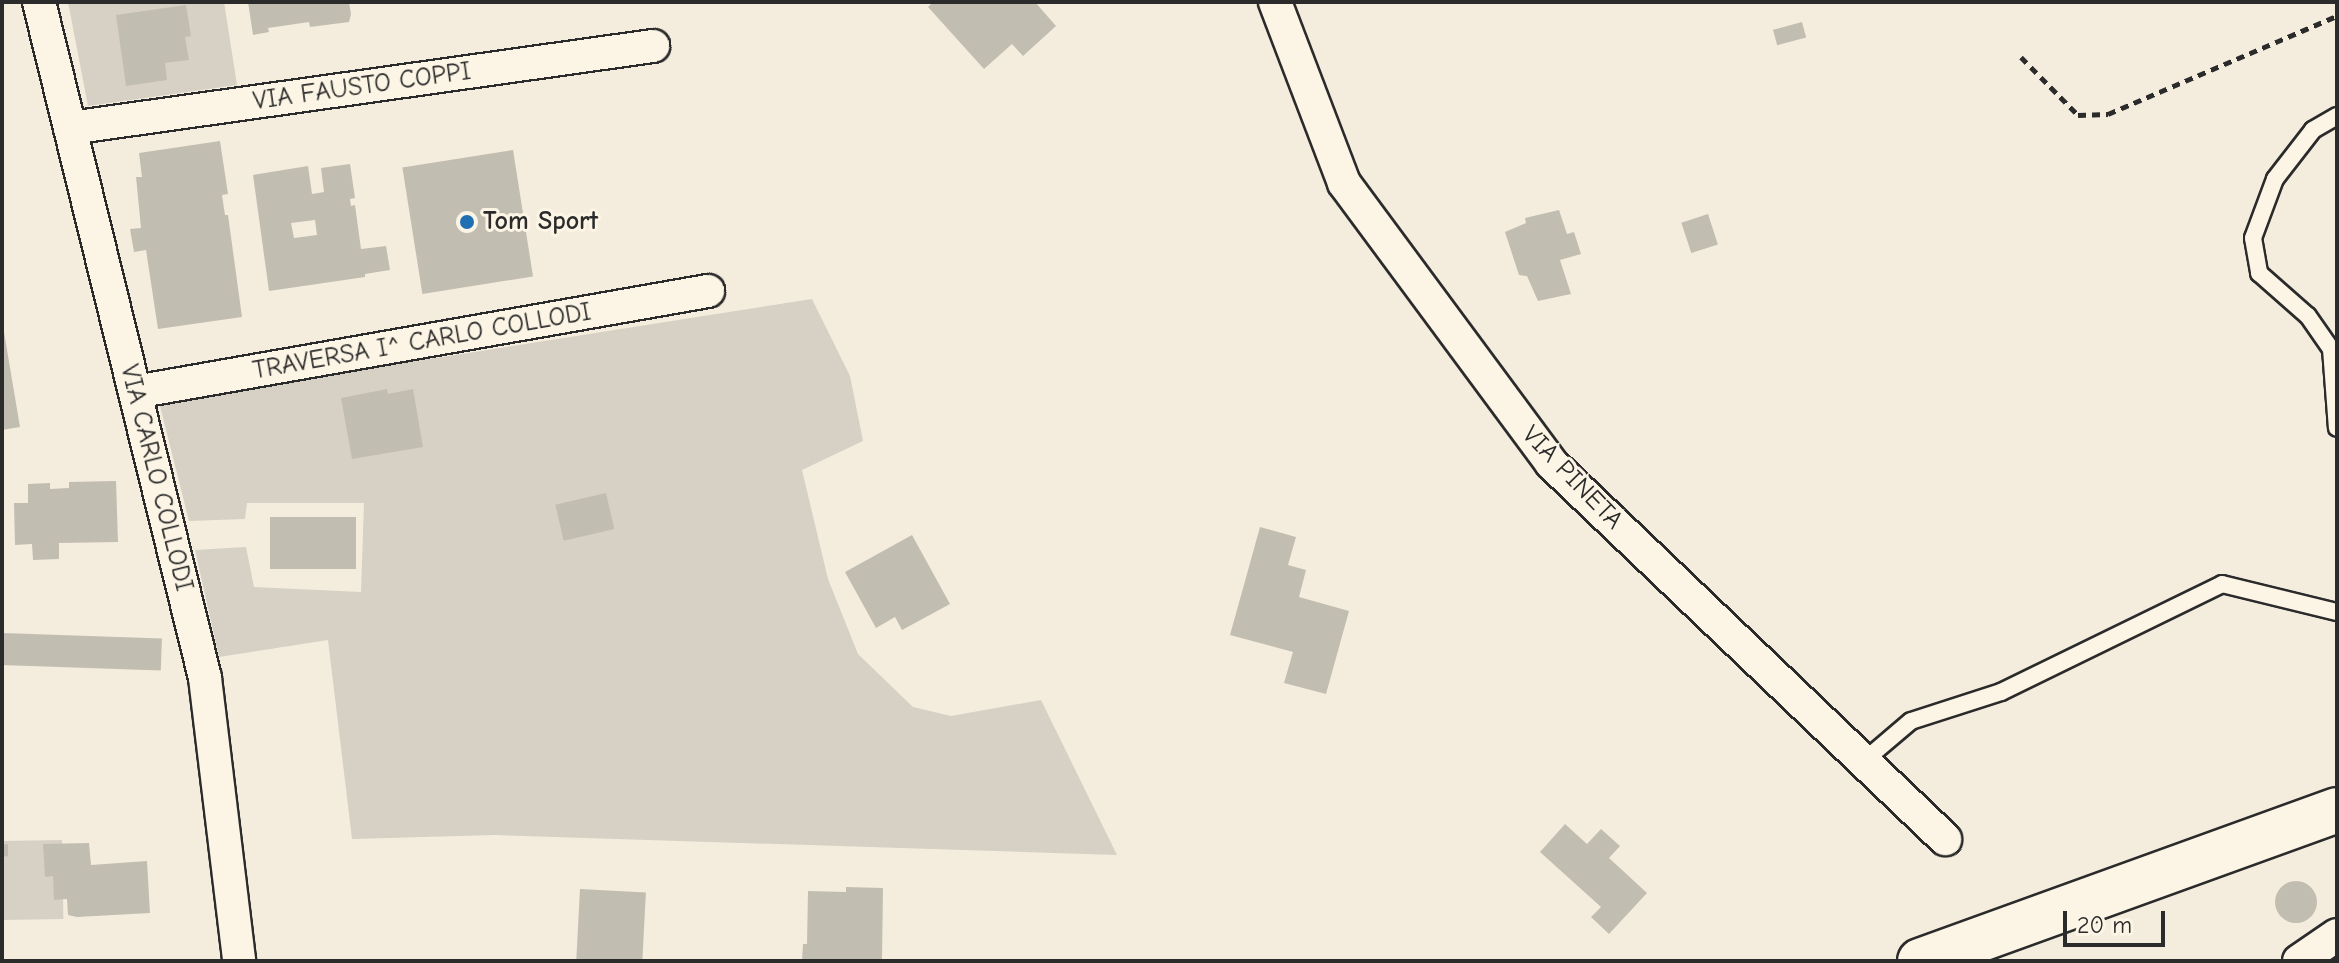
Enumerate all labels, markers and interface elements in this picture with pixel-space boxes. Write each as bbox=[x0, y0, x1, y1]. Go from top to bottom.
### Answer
street label: VIA FAUSTO COPPI bbox=[251, 56, 473, 118]
place label: Tom Sport bbox=[483, 206, 598, 238]
marker: Tom Sport bbox=[458, 213, 476, 231]
street label: TRAVERSA I^ CARLO COLLODI bbox=[250, 297, 594, 387]
street label: VIA CARLO COLLODI bbox=[113, 361, 199, 595]
street label: VIA PINETA bbox=[1515, 420, 1629, 536]
scale bar bbox=[2067, 895, 2169, 945]
text: 20 m bbox=[2077, 911, 2132, 939]

